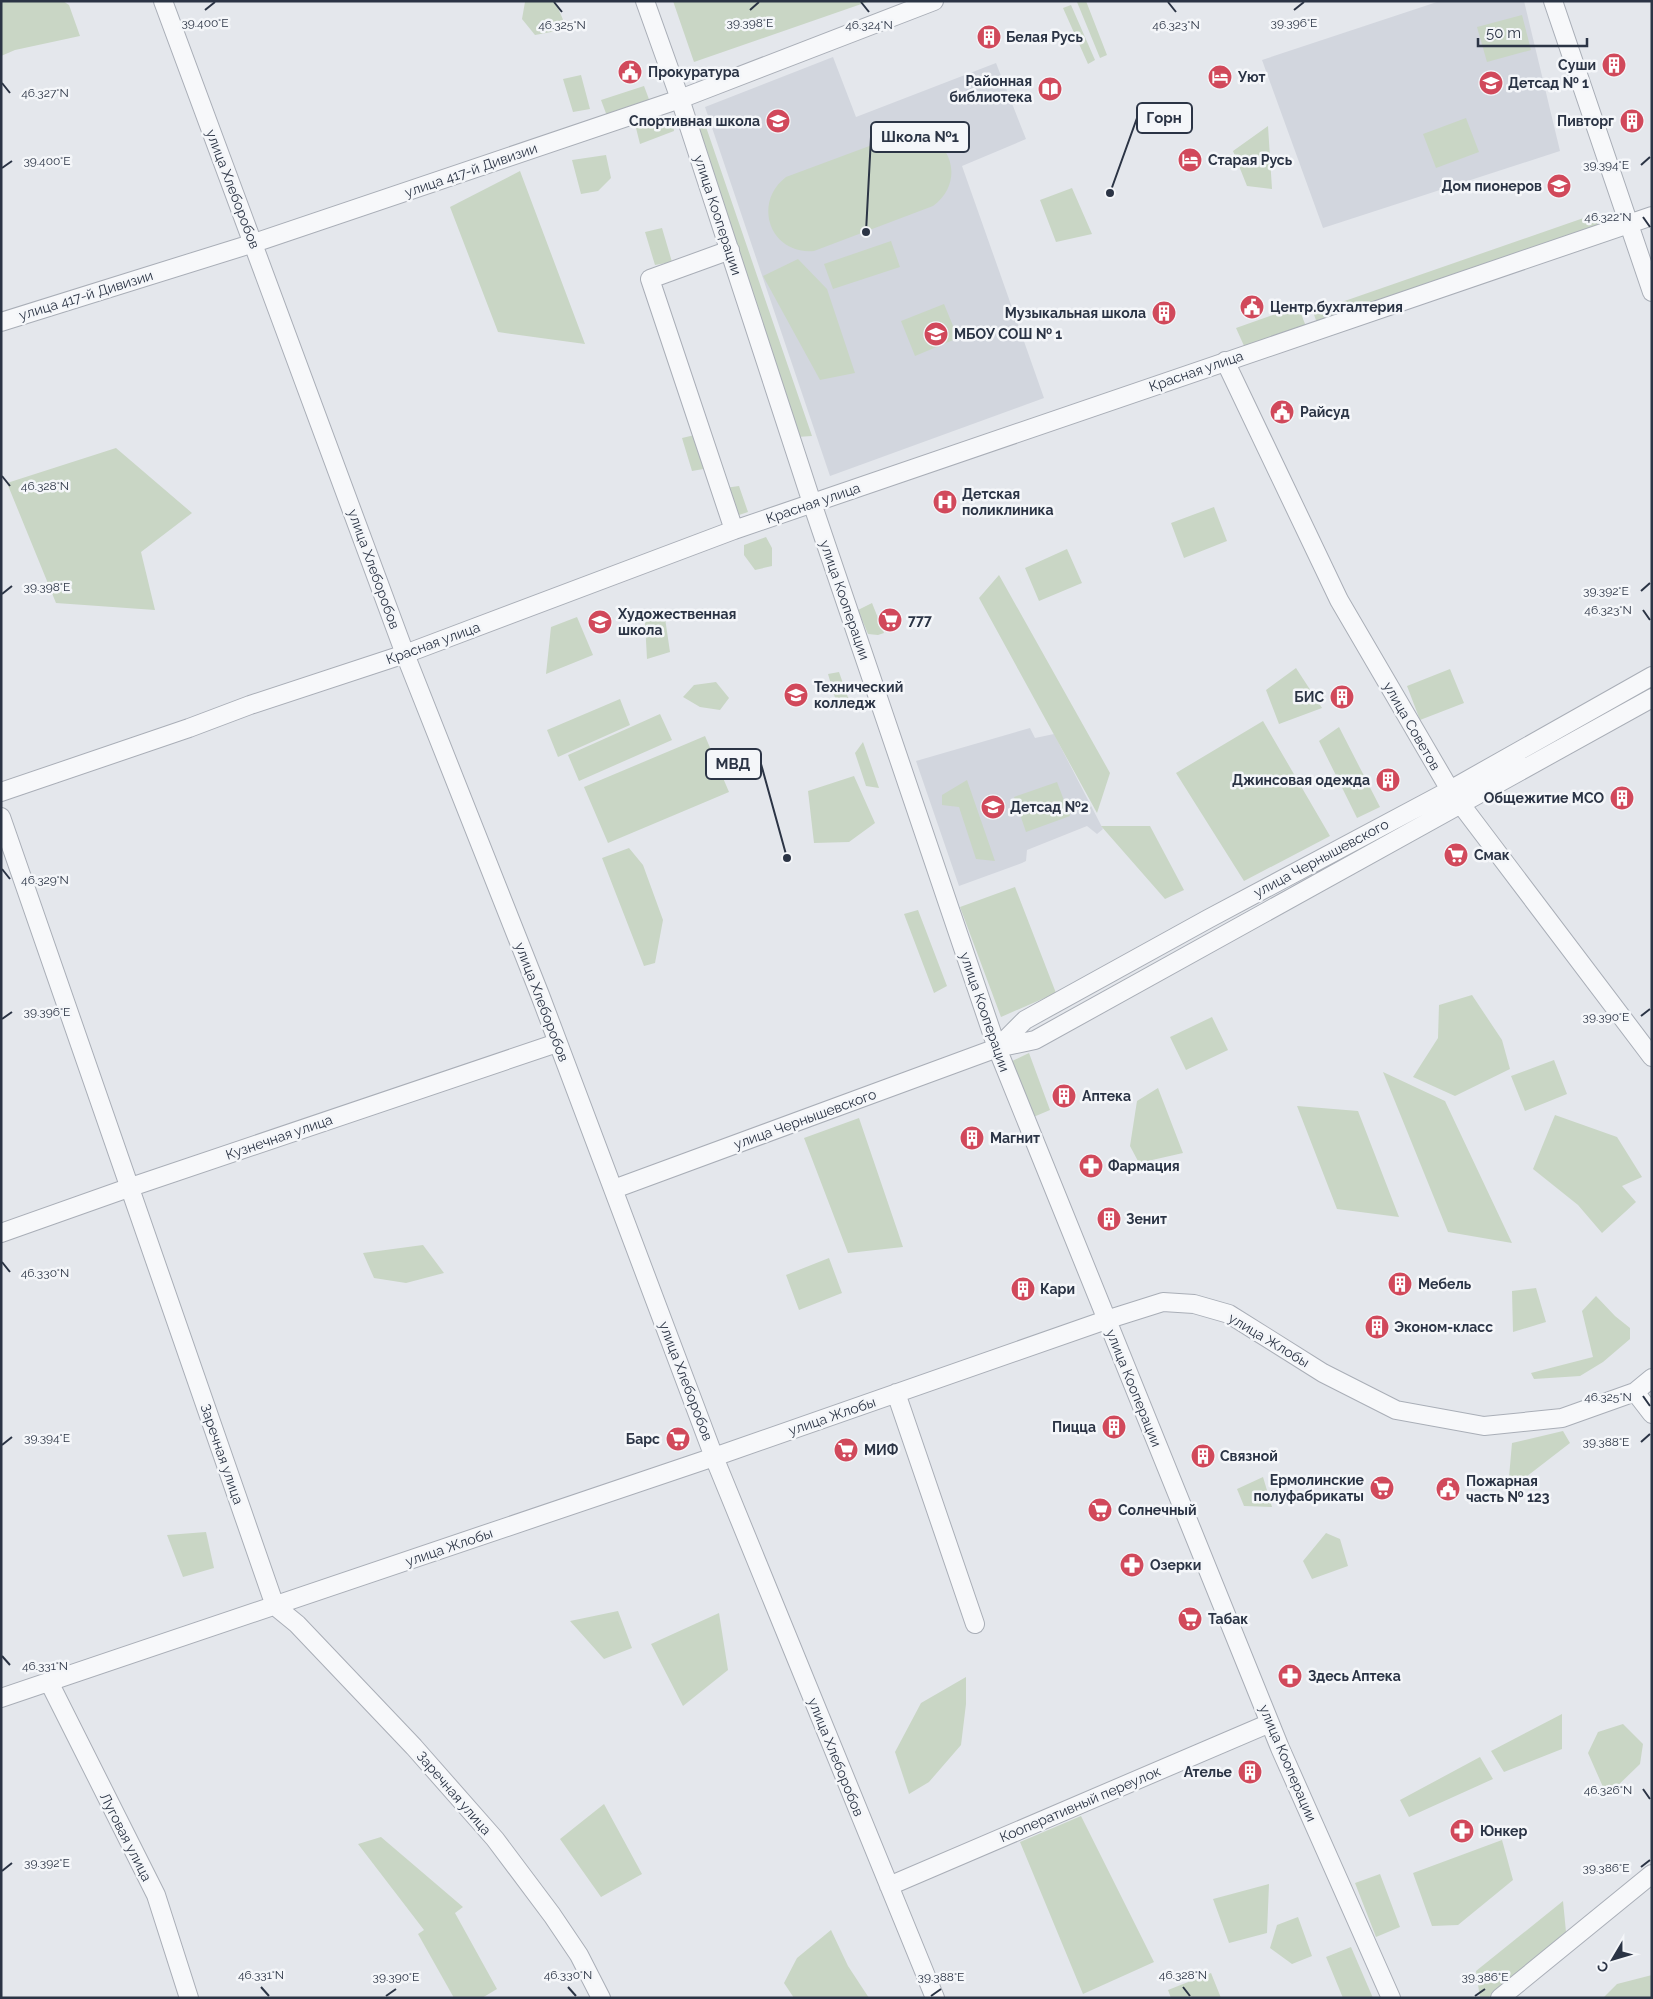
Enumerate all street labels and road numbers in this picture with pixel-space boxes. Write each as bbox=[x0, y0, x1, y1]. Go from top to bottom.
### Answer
street label: улица Хлеборобов bbox=[203, 127, 263, 251]
street label: улица 417-й Дивизии bbox=[403, 140, 539, 200]
street label: улица Кооперации bbox=[691, 153, 745, 277]
street label: улица 417-й Дивизии bbox=[17, 267, 155, 323]
street label: Красная улица bbox=[1147, 347, 1245, 395]
street label: Красная улица bbox=[764, 479, 862, 527]
street label: улица Хлеборобов bbox=[345, 507, 403, 631]
street label: улица Кооперации bbox=[817, 538, 873, 662]
street label: Красная улица bbox=[384, 619, 482, 667]
street label: улица Советов bbox=[1380, 679, 1444, 773]
street label: улица Чернышевского bbox=[1251, 816, 1391, 900]
street label: улица Хлеборобов bbox=[512, 940, 572, 1064]
street label: улица Кооперации bbox=[957, 950, 1013, 1074]
street label: улица Чернышевского bbox=[732, 1086, 878, 1152]
street label: Кузнечная улица bbox=[224, 1111, 334, 1163]
street label: улица Жлобы bbox=[1226, 1310, 1312, 1370]
street label: улица Хлеборобов bbox=[656, 1319, 716, 1443]
street label: улица Кооперации bbox=[1103, 1327, 1165, 1449]
street label: улица Жлобы bbox=[786, 1394, 878, 1438]
street label: Заречная улица bbox=[197, 1402, 247, 1506]
street label: улица Жлобы bbox=[403, 1525, 495, 1569]
street label: улица Хлеборобов bbox=[805, 1695, 867, 1819]
street label: улица Кооперации bbox=[1256, 1702, 1320, 1824]
street label: Заречная улица bbox=[413, 1748, 495, 1838]
street label: Кооперативный переулок bbox=[997, 1763, 1163, 1845]
street label: Луговая улица bbox=[97, 1790, 155, 1884]

